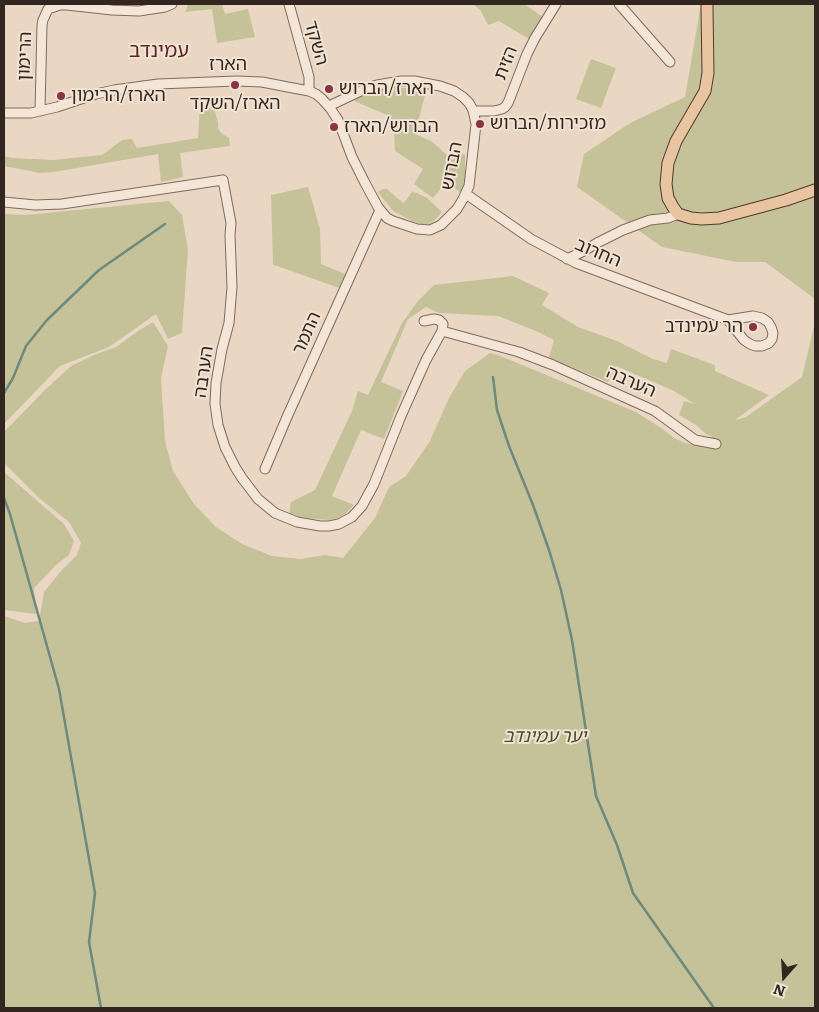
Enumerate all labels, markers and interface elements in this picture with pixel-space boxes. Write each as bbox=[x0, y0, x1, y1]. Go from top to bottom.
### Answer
street label: השקד bbox=[300, 18, 332, 68]
street label: הרימון bbox=[13, 31, 37, 81]
district label: עמינדב bbox=[129, 39, 189, 63]
street label: הזית bbox=[490, 43, 522, 83]
street label: הארז bbox=[209, 54, 247, 76]
place label: הארז/הברוש bbox=[339, 78, 434, 100]
marker: הארז/השקד bbox=[229, 79, 241, 91]
marker: הארז/הברוש bbox=[323, 83, 335, 95]
place label: הארז/הרימון bbox=[71, 85, 166, 107]
marker: הארז/הרימון bbox=[55, 90, 67, 102]
place label: הארז/השקד bbox=[189, 93, 281, 115]
place label: מזכירות/הברוש bbox=[490, 113, 606, 135]
place label: הברוש/הארז bbox=[344, 116, 439, 138]
marker: מזכירות/הברוש bbox=[474, 118, 486, 130]
marker: הברוש/הארז bbox=[328, 121, 340, 133]
street label: הברוש bbox=[437, 140, 467, 192]
street label: החרוב bbox=[572, 234, 624, 272]
street label: התמר bbox=[288, 308, 326, 358]
place label: הר עמינדב bbox=[665, 316, 743, 338]
marker: הר עמינדב bbox=[747, 321, 759, 333]
street label: הערבה bbox=[190, 345, 218, 399]
street label: הערבה bbox=[603, 362, 659, 402]
park label: יער עמינדב bbox=[504, 726, 586, 748]
north arrow bbox=[759, 952, 809, 1002]
text: N bbox=[770, 980, 788, 1003]

